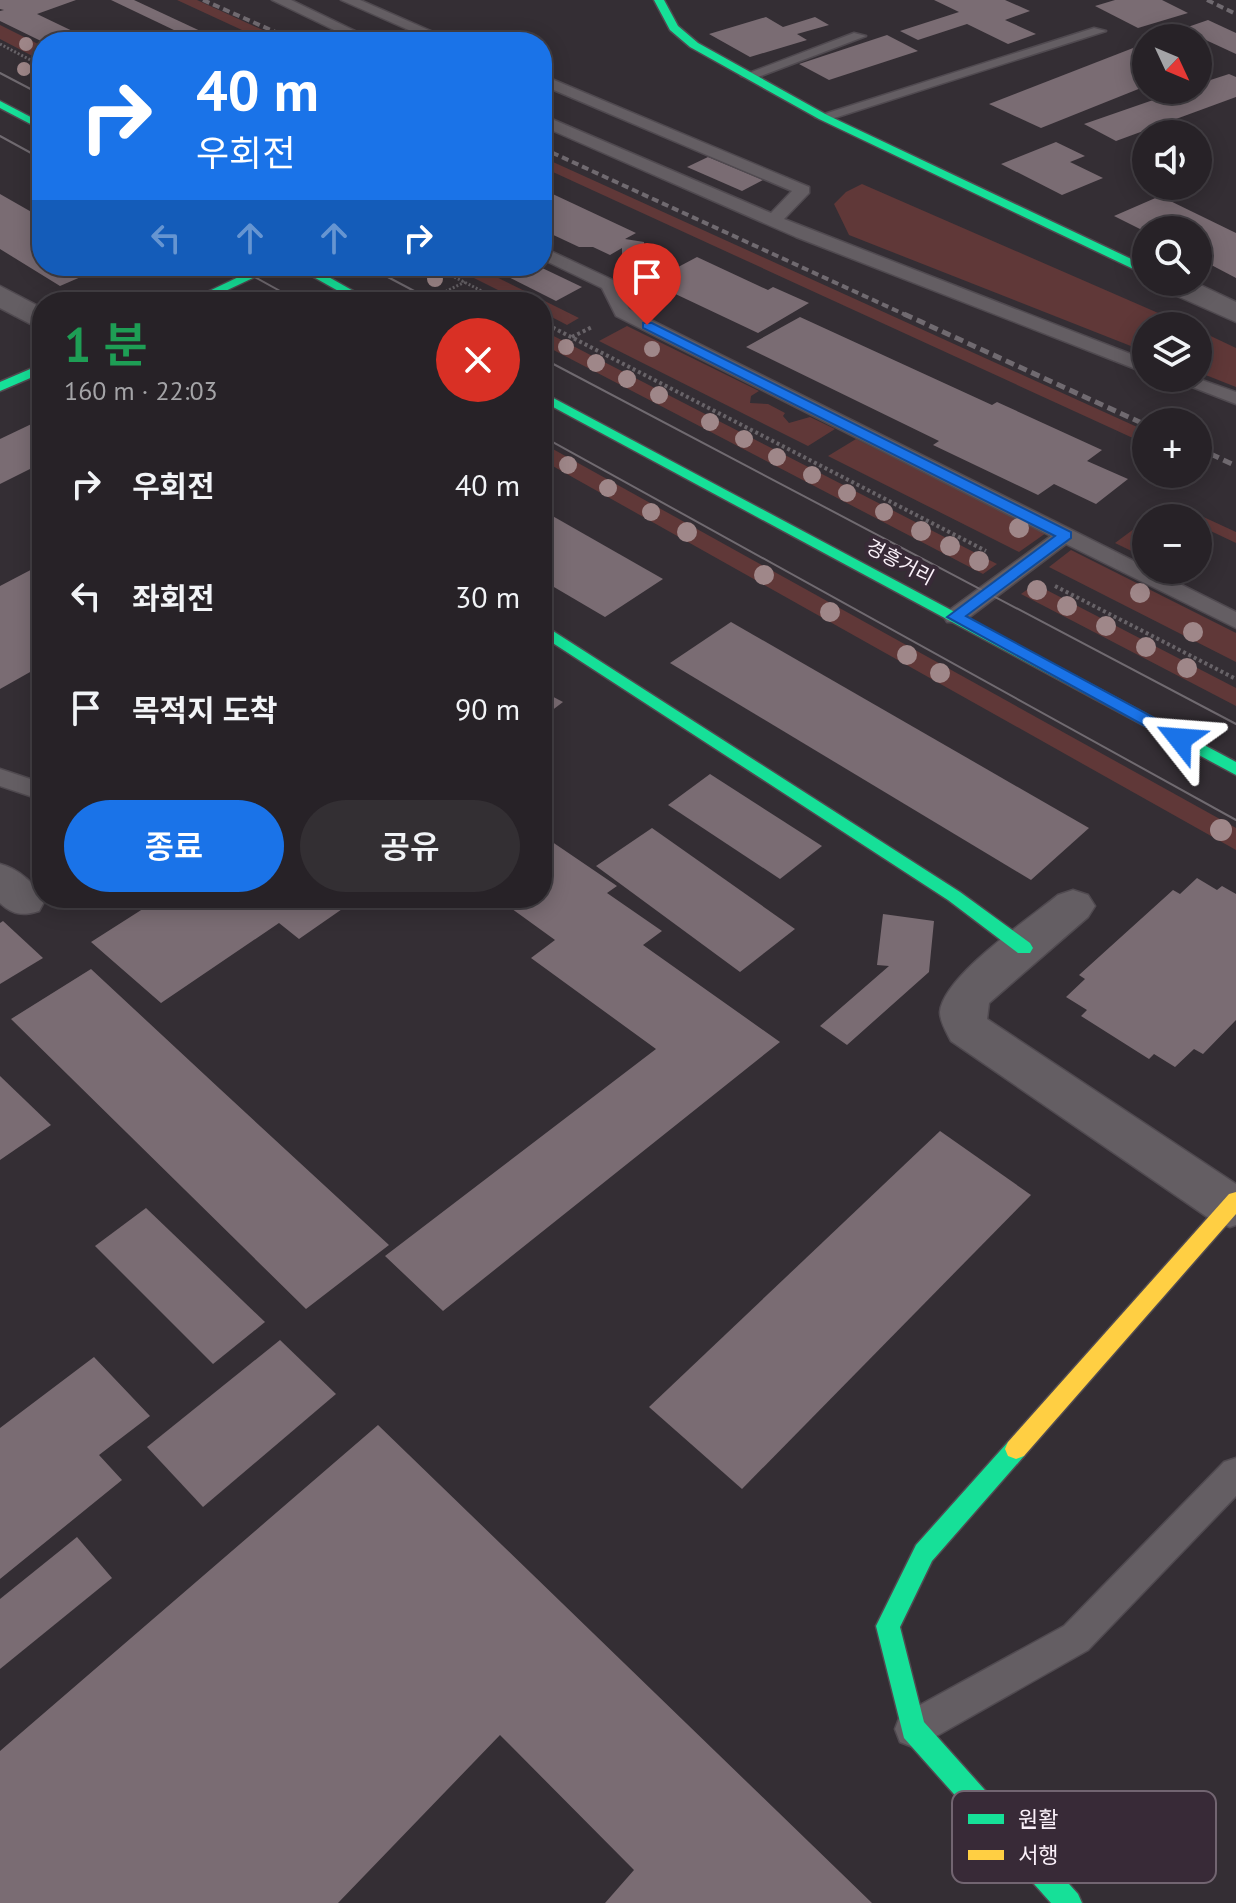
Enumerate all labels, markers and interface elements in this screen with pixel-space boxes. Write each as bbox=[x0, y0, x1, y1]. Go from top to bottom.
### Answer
north arrow bbox=[1132, 24, 1212, 104]
map controls bbox=[1132, 24, 1212, 584]
text: 40 m bbox=[196, 54, 319, 126]
icon: right bbox=[64, 64, 168, 168]
button: sound bbox=[1132, 120, 1212, 200]
text: 우회전 bbox=[196, 129, 295, 176]
icon: left bbox=[144, 216, 188, 260]
icon: ahead bbox=[228, 216, 272, 260]
icon: ahead bbox=[312, 216, 356, 260]
icon: right bbox=[396, 216, 440, 260]
button: search bbox=[1132, 216, 1212, 296]
pin bbox=[613, 243, 681, 325]
icon: arrive bbox=[625, 255, 669, 299]
button: layers bbox=[1132, 312, 1212, 392]
text: 1 분 bbox=[64, 313, 148, 375]
button: close bbox=[436, 318, 520, 402]
text: 160 m · 22:03 bbox=[64, 374, 218, 407]
button: + bbox=[1132, 408, 1212, 488]
icon: right bbox=[64, 462, 108, 506]
text: 40 m bbox=[455, 465, 520, 504]
text: 우회전 bbox=[132, 466, 215, 505]
button: − bbox=[1132, 504, 1212, 584]
street label: 경흥거리 bbox=[861, 533, 939, 591]
icon: left bbox=[64, 574, 108, 618]
text: 30 m bbox=[455, 577, 520, 616]
text: 좌회전 bbox=[132, 578, 215, 617]
icon: arrive bbox=[64, 686, 108, 730]
text: 90 m bbox=[455, 689, 520, 728]
text: 목적지 도착 bbox=[132, 690, 278, 729]
position arrow bbox=[1138, 697, 1222, 781]
button: 종료 bbox=[64, 800, 284, 892]
button: 공유 bbox=[300, 800, 520, 892]
legend bbox=[952, 1791, 1216, 1883]
text: 원활 bbox=[1018, 1805, 1058, 1833]
text: 서행 bbox=[1018, 1841, 1058, 1869]

